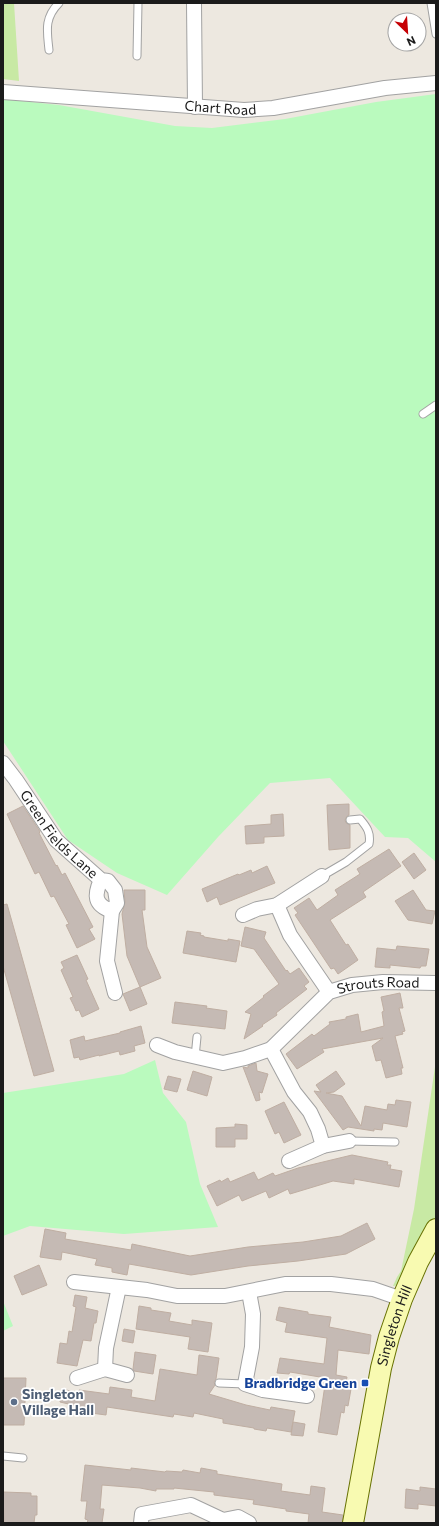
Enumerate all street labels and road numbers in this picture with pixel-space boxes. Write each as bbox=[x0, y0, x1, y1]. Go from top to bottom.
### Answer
street label: Chart Road bbox=[184, 97, 257, 118]
street label: Green Fields Lane bbox=[17, 786, 102, 881]
street label: Strouts Road bbox=[335, 973, 419, 997]
street label: Singleton Hill bbox=[373, 1282, 415, 1368]

